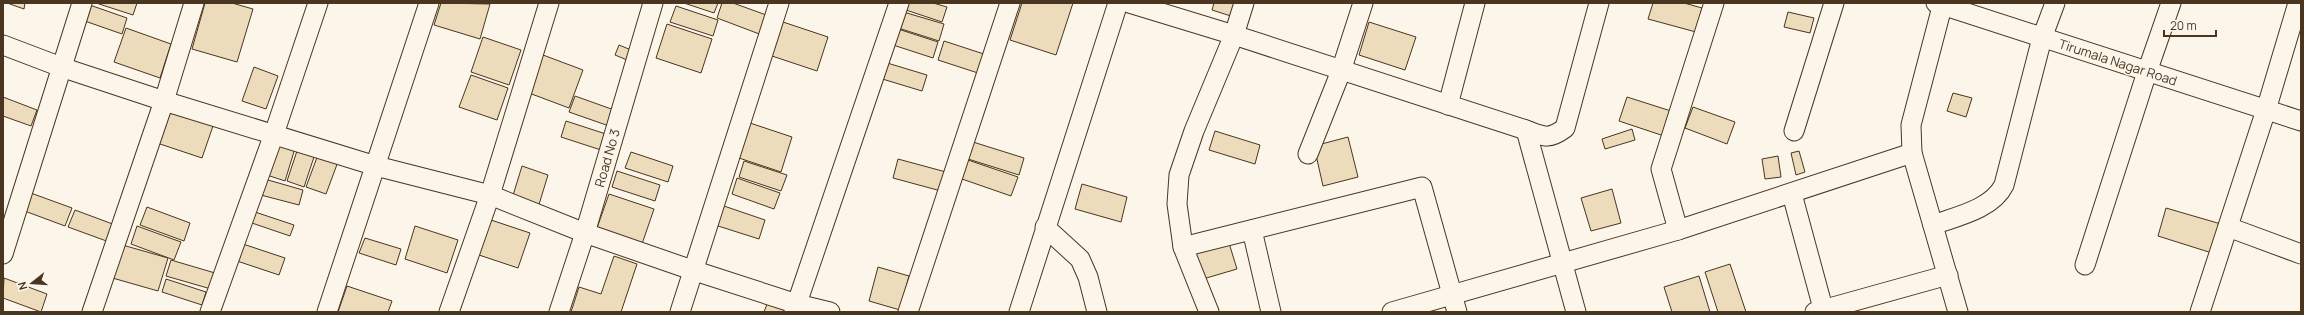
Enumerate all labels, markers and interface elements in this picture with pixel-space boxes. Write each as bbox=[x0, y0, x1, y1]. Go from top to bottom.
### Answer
scale bar bbox=[2164, 12, 2216, 38]
text: 20 m bbox=[2170, 17, 2197, 34]
street label: Tirumala Nagar Road bbox=[2057, 34, 2179, 90]
street label: Road No 3 bbox=[590, 127, 624, 189]
north arrow bbox=[12, 263, 52, 303]
text: N bbox=[14, 280, 30, 292]

